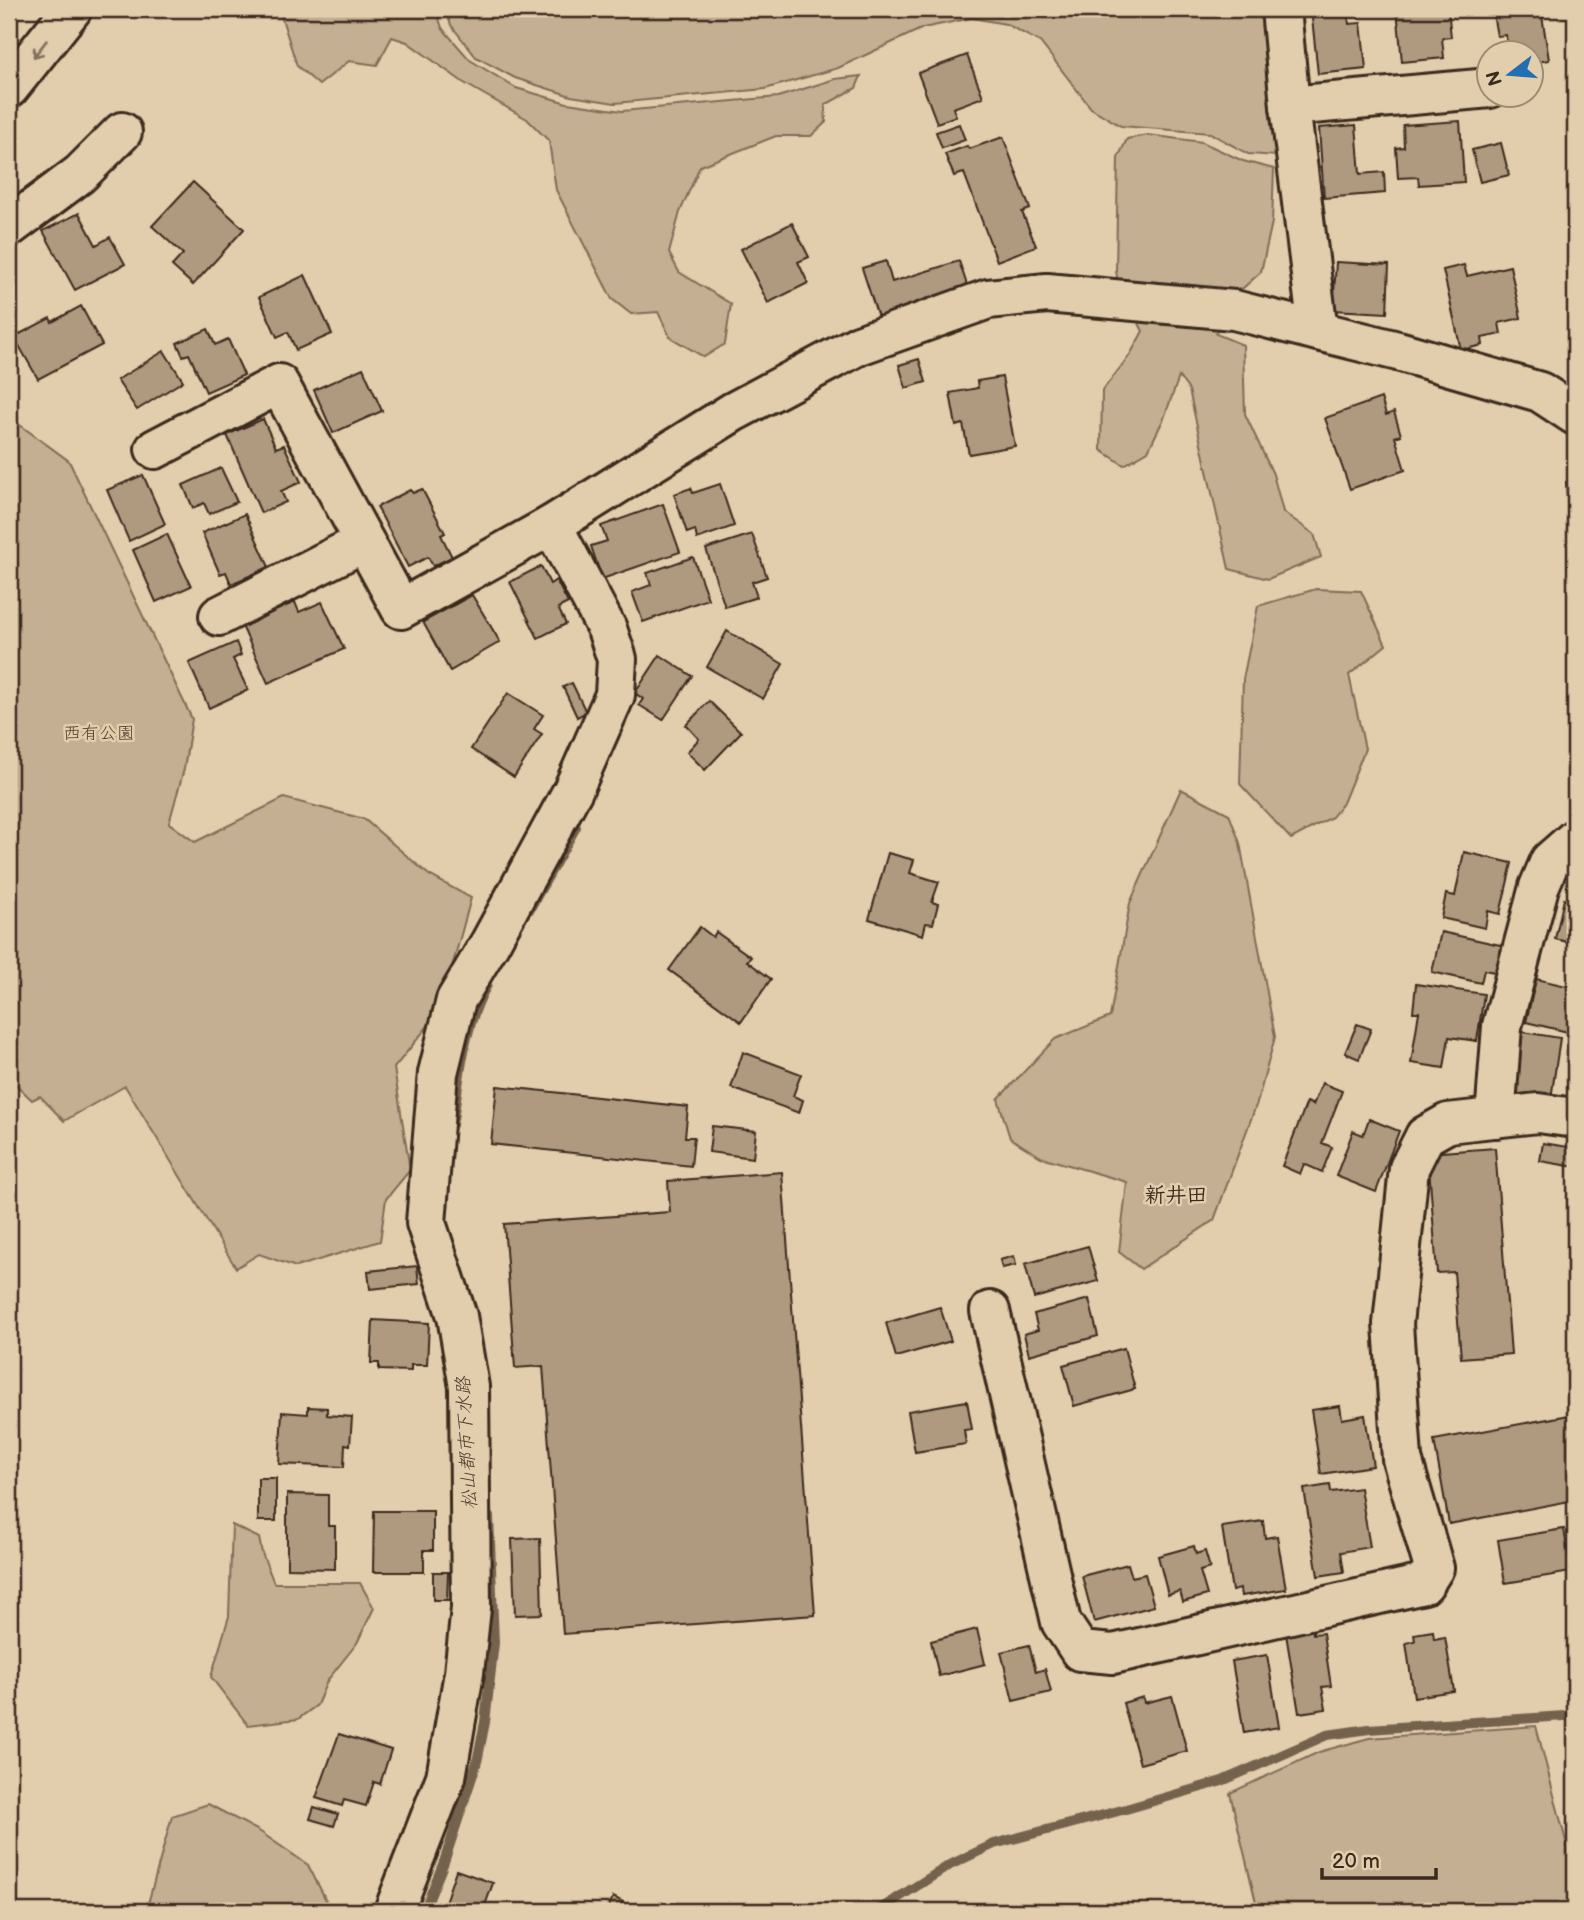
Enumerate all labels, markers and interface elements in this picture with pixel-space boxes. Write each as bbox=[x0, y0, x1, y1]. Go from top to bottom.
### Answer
north arrow bbox=[1476, 38, 1546, 108]
one-way arrow bbox=[33, 39, 48, 57]
text: N bbox=[1482, 68, 1508, 88]
park label: 西有公園 bbox=[63, 723, 135, 744]
district label: 新井田 bbox=[1145, 1183, 1208, 1208]
water label: 松山都市下水路 bbox=[452, 1375, 482, 1510]
scale bar bbox=[1322, 1836, 1435, 1880]
text: 20 m bbox=[1332, 1849, 1380, 1874]

